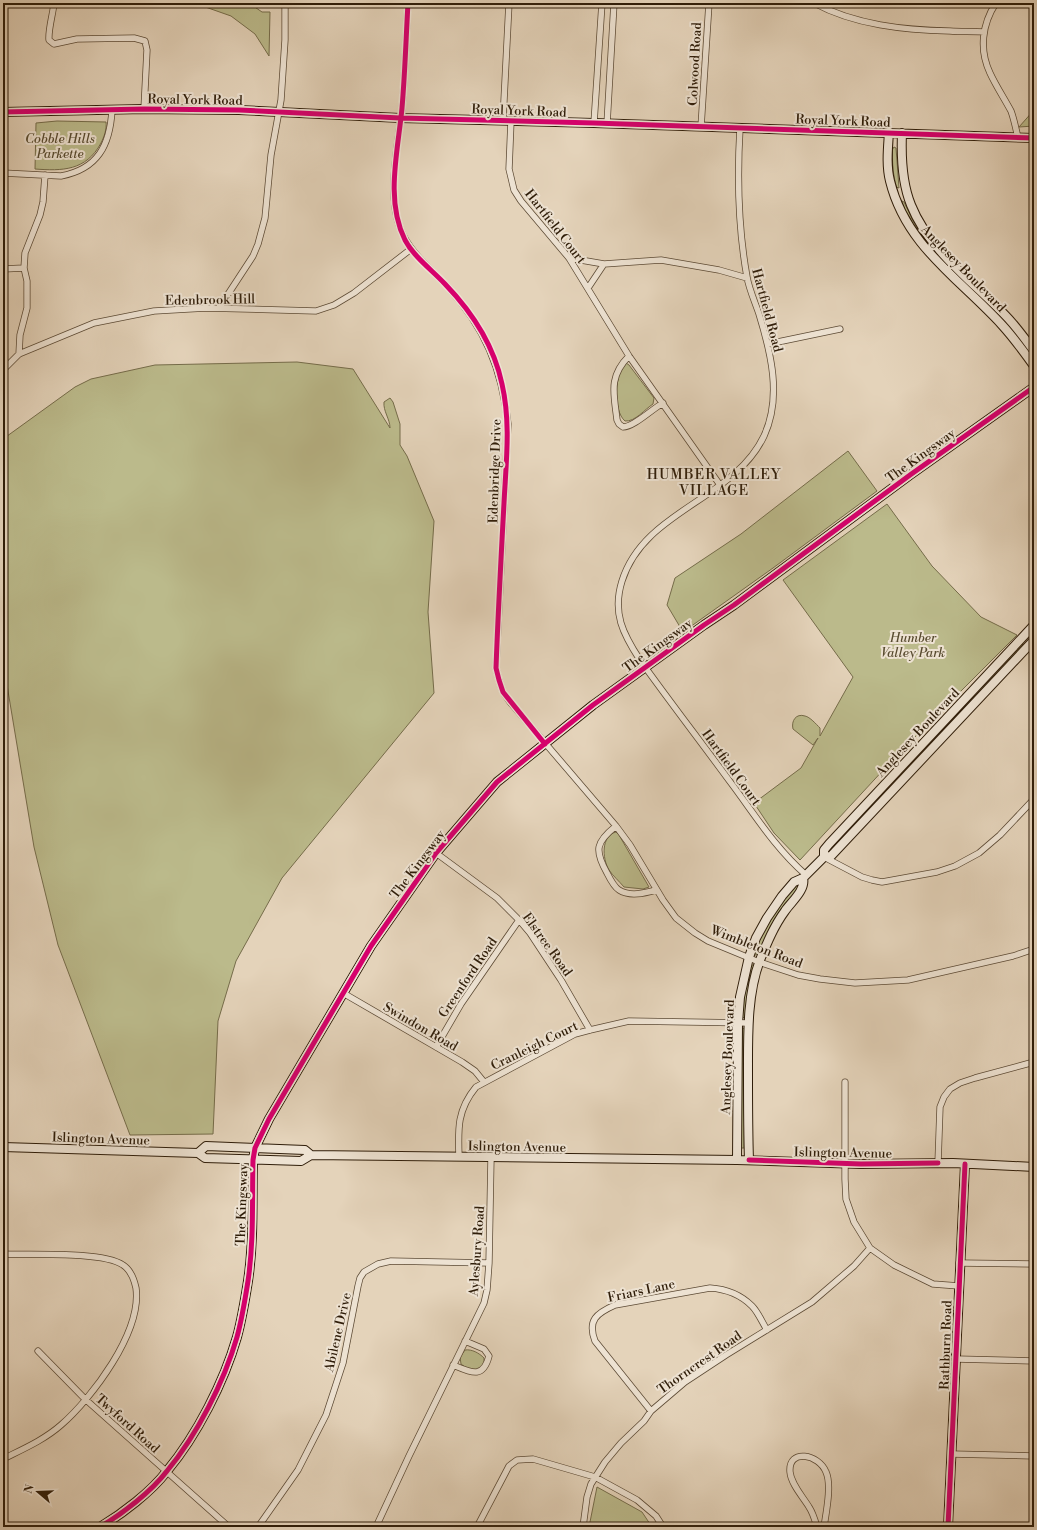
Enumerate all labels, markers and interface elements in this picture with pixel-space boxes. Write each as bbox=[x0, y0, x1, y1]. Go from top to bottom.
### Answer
street label: Colwood Road bbox=[685, 21, 705, 106]
street label: Royal York Road bbox=[147, 91, 243, 109]
street label: Royal York Road bbox=[471, 101, 567, 121]
street label: Royal York Road bbox=[795, 111, 891, 131]
park label: Cobble Hills Parkette bbox=[25, 131, 95, 162]
street label: Hartfield Court bbox=[521, 186, 590, 267]
street label: Anglesey Boulevard bbox=[917, 221, 1009, 316]
street label: Hartfield Road bbox=[748, 267, 786, 355]
street label: Edenbrook Hill bbox=[165, 291, 255, 309]
street label: Edenbridge Drive bbox=[485, 418, 505, 524]
street label: The Kingsway bbox=[883, 425, 959, 486]
district label: HUMBER VALLEY VILLAGE bbox=[647, 466, 781, 500]
street label: The Kingsway bbox=[620, 615, 696, 676]
park label: Humber Valley Park bbox=[881, 630, 945, 661]
street label: Anglesey Boulevard bbox=[872, 685, 963, 781]
street label: Hartfield Court bbox=[698, 726, 764, 809]
street label: The Kingsway bbox=[387, 827, 449, 902]
street label: Elstree Road bbox=[519, 910, 576, 980]
street label: Wimbleton Road bbox=[707, 922, 805, 972]
street label: Greenford Road bbox=[435, 934, 501, 1021]
street label: Swindon Road bbox=[380, 999, 461, 1055]
street label: Anglesey Boulevard bbox=[718, 999, 738, 1116]
street label: Cranleigh Court bbox=[488, 1018, 581, 1074]
street label: Islington Avenue bbox=[52, 1129, 151, 1149]
street label: Islington Avenue bbox=[468, 1138, 567, 1156]
street label: Islington Avenue bbox=[794, 1144, 893, 1162]
street label: The Kingsway bbox=[233, 1163, 251, 1246]
street label: Aylesbury Road bbox=[466, 1205, 488, 1298]
street label: Friars Lane bbox=[606, 1276, 677, 1306]
street label: Abilene Drive bbox=[321, 1291, 355, 1374]
street label: Rathburn Road bbox=[936, 1299, 956, 1390]
street label: Thorncrest Road bbox=[654, 1327, 745, 1398]
street label: Twyford Road bbox=[92, 1391, 163, 1457]
north arrow bbox=[18, 1472, 58, 1512]
text: N bbox=[21, 1482, 38, 1495]

